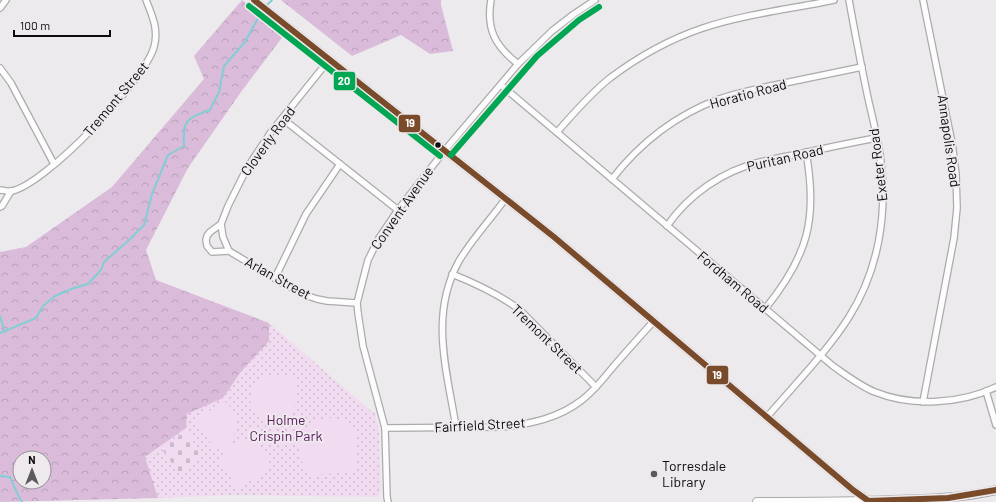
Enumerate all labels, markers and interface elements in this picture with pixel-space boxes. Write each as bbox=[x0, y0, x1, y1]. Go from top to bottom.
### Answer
scale bar bbox=[14, 12, 110, 38]
text: 100 m bbox=[20, 18, 50, 32]
street label: Tremont Street bbox=[79, 58, 152, 140]
line badge: 20 bbox=[333, 71, 356, 91]
text: 20 bbox=[338, 74, 350, 87]
street label: Horatio Road bbox=[708, 75, 788, 112]
street label: Annapolis Road bbox=[935, 94, 964, 188]
street label: Cloverly Road bbox=[237, 103, 298, 179]
line badge: 19 bbox=[398, 114, 421, 133]
text: 19 bbox=[405, 116, 415, 129]
street label: Exeter Road bbox=[865, 128, 890, 203]
unlabelled marker bbox=[433, 140, 443, 150]
street label: Puritan Road bbox=[745, 140, 825, 175]
street label: Convent Avenue bbox=[367, 163, 436, 252]
street label: Fordham Road bbox=[694, 247, 772, 316]
street label: Arlan Street bbox=[242, 253, 314, 303]
street label: Tremont Street bbox=[508, 300, 587, 377]
line badge: 19 bbox=[706, 365, 729, 385]
text: 19 bbox=[712, 368, 722, 381]
park label: Holme Crispin Park bbox=[249, 411, 323, 444]
street label: Fairfield Street bbox=[434, 414, 526, 435]
north arrow bbox=[12, 450, 52, 490]
text: N bbox=[28, 453, 36, 466]
place label: Torresdale Library bbox=[662, 457, 726, 490]
marker: Torresdale Library bbox=[649, 469, 659, 479]

